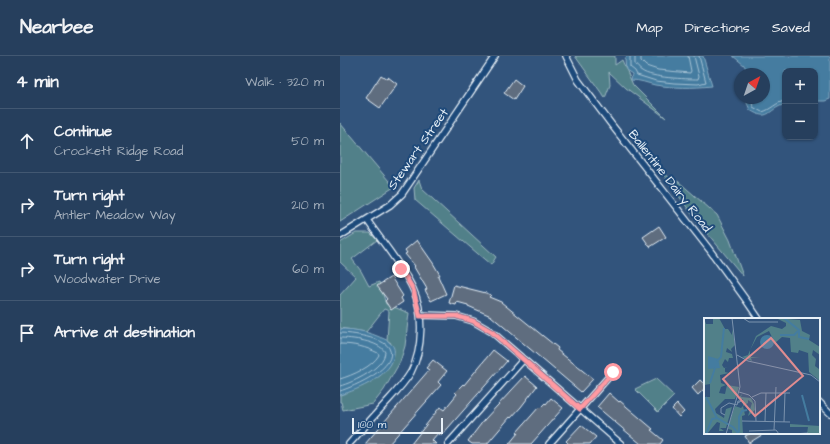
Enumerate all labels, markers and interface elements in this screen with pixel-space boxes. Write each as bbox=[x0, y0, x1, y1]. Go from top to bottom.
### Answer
text: Nearbee bbox=[20, 14, 94, 41]
text: Map bbox=[636, 18, 663, 38]
text: Directions bbox=[685, 18, 750, 38]
text: Saved bbox=[772, 18, 810, 38]
north arrow bbox=[734, 68, 770, 104]
map controls bbox=[782, 68, 818, 140]
button: + bbox=[782, 68, 818, 104]
text: 4 min bbox=[16, 70, 59, 94]
text: Walk · 320 m bbox=[245, 73, 324, 91]
street label: Stewart Street bbox=[383, 104, 453, 193]
button: − bbox=[782, 104, 818, 140]
text: Continue bbox=[54, 121, 112, 142]
street label: Ballentine Dairy Road bbox=[623, 126, 716, 237]
icon: ahead bbox=[16, 130, 38, 152]
text: 50 m bbox=[291, 132, 324, 150]
text: Crockett Ridge Road bbox=[54, 142, 183, 160]
text: Turn right bbox=[54, 185, 125, 206]
icon: right bbox=[16, 194, 38, 216]
text: 210 m bbox=[291, 196, 324, 214]
text: Antler Meadow Way bbox=[54, 206, 176, 224]
text: Turn right bbox=[54, 249, 125, 270]
icon: right bbox=[16, 258, 38, 280]
text: 60 m bbox=[292, 260, 324, 278]
route end bbox=[392, 260, 410, 278]
text: Woodwater Drive bbox=[54, 270, 161, 288]
inset map bbox=[704, 318, 820, 434]
icon: arrive bbox=[16, 322, 38, 344]
text: Arrive at destination bbox=[54, 322, 195, 343]
route start bbox=[604, 363, 622, 381]
scale bar bbox=[352, 416, 443, 435]
text: 100 m bbox=[358, 417, 386, 432]

